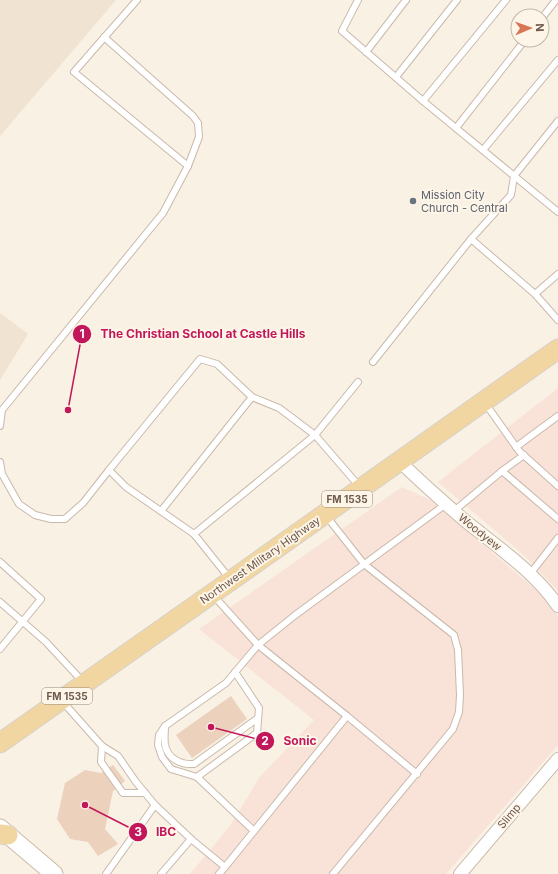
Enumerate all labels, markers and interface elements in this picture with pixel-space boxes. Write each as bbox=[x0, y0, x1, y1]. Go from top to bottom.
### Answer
north arrow bbox=[510, 8, 550, 48]
text: N bbox=[533, 23, 547, 32]
place label: Mission City Church - Central bbox=[421, 188, 508, 215]
marker: Mission City Church - Central bbox=[408, 196, 418, 206]
callout: The Christian School at Castle Hills bbox=[72, 322, 313, 346]
text: 1 bbox=[79, 326, 85, 341]
text: The Christian School at Castle Hills bbox=[101, 326, 306, 341]
road number: FM 1535 bbox=[322, 491, 372, 507]
street label: Woodyew bbox=[456, 510, 504, 554]
street label: Northwest Military Highway bbox=[197, 513, 323, 607]
road number: FM 1535 bbox=[42, 688, 92, 704]
callout: Sonic bbox=[255, 729, 324, 753]
text: 2 bbox=[261, 733, 269, 748]
text: Sonic bbox=[284, 733, 317, 748]
street label: Slimp bbox=[494, 800, 524, 832]
callout: IBC bbox=[128, 820, 184, 844]
text: 3 bbox=[134, 824, 142, 839]
text: IBC bbox=[156, 824, 176, 839]

